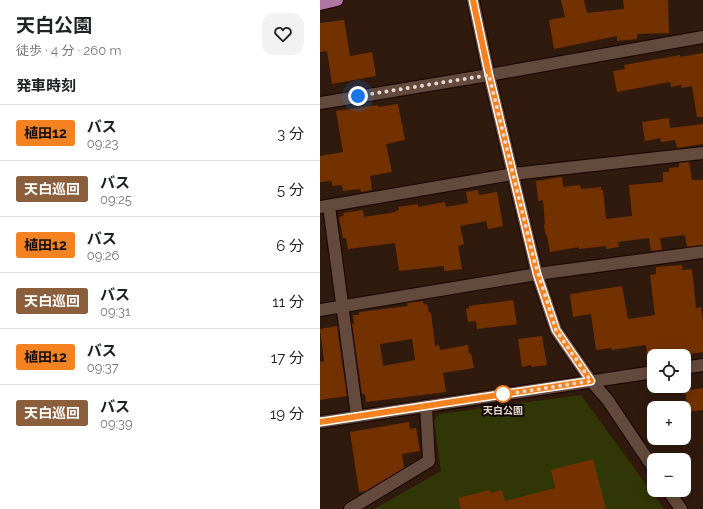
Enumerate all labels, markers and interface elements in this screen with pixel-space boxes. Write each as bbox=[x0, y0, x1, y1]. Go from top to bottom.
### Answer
button: heart bbox=[262, 13, 304, 55]
text: 天白公園 bbox=[16, 14, 92, 36]
text: 徒歩 · 4 分 · 260 m bbox=[16, 43, 121, 58]
text: 発車時刻 bbox=[16, 77, 76, 95]
your location bbox=[348, 86, 368, 106]
text: バス bbox=[87, 118, 117, 136]
text: 植田12 bbox=[24, 125, 67, 141]
text: 3 分 bbox=[277, 125, 304, 143]
text: 09:23 bbox=[87, 136, 119, 151]
text: バス bbox=[100, 174, 130, 192]
text: 天白巡回 bbox=[24, 181, 80, 197]
text: 5 分 bbox=[277, 181, 304, 199]
text: 09:25 bbox=[100, 192, 132, 207]
text: バス bbox=[87, 230, 117, 248]
text: 植田12 bbox=[24, 237, 67, 253]
text: 6 分 bbox=[276, 237, 304, 255]
text: 09:26 bbox=[87, 248, 119, 263]
text: バス bbox=[100, 286, 130, 304]
text: 天白巡回 bbox=[24, 293, 80, 309]
text: 11 分 bbox=[272, 293, 304, 311]
text: 09:31 bbox=[100, 304, 131, 319]
text: バス bbox=[87, 342, 117, 360]
text: 植田12 bbox=[24, 349, 67, 365]
text: 17 分 bbox=[271, 349, 304, 367]
map controls bbox=[647, 349, 691, 497]
button: locate bbox=[647, 349, 691, 393]
text: 09:37 bbox=[87, 360, 119, 375]
marker: 天白公園 bbox=[494, 385, 512, 403]
text: バス bbox=[100, 398, 130, 416]
button: + bbox=[647, 401, 691, 445]
text: 天白巡回 bbox=[24, 405, 80, 421]
text: 19 分 bbox=[270, 405, 304, 423]
place label: 天白公園 bbox=[483, 405, 523, 416]
text: 09:39 bbox=[100, 416, 133, 431]
button: − bbox=[647, 453, 691, 497]

